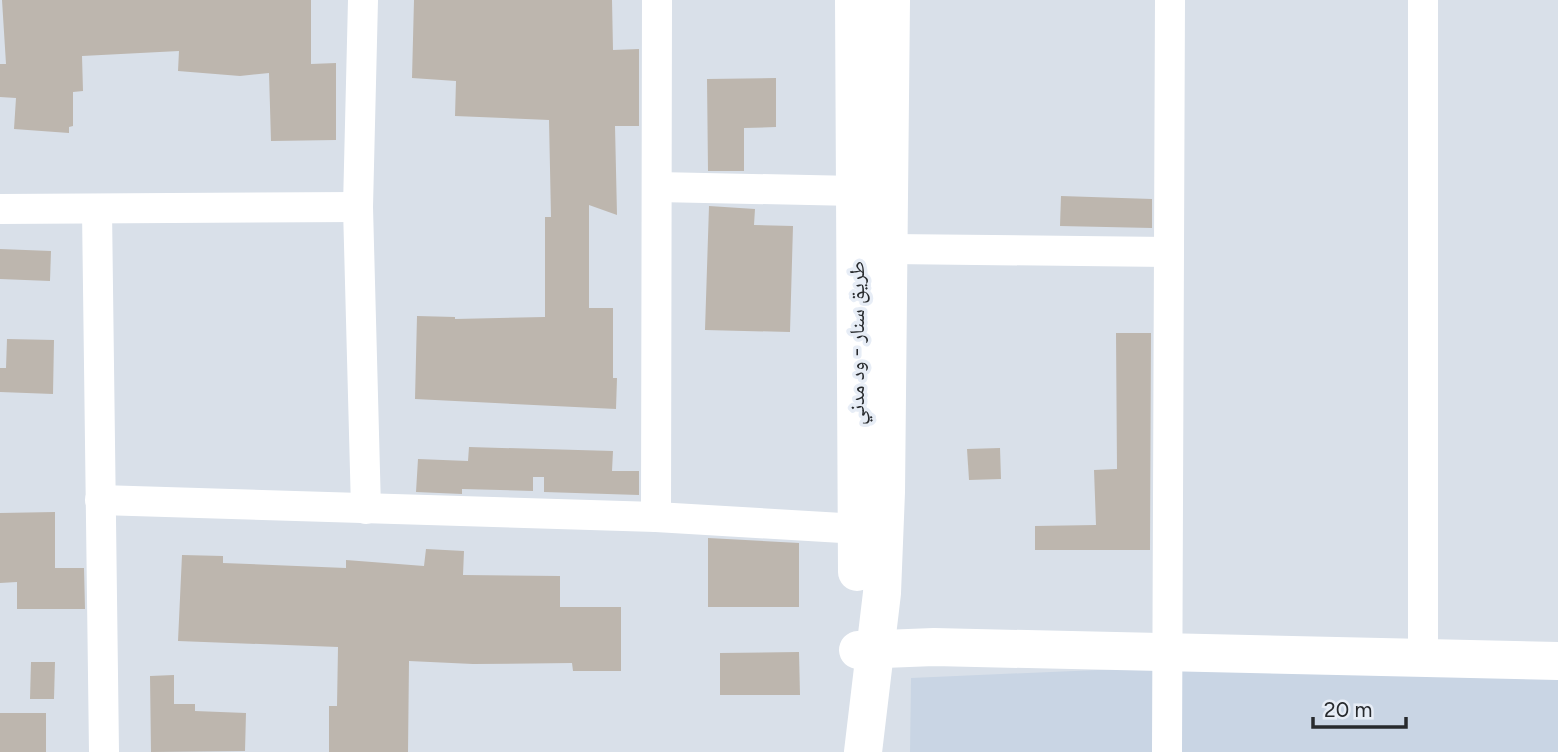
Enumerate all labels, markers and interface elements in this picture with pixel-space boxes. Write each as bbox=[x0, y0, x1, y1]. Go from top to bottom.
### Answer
street label: طريق سنار - ود مدني bbox=[844, 261, 873, 425]
scale bar bbox=[1313, 686, 1406, 730]
text: 20 m bbox=[1324, 697, 1372, 722]

